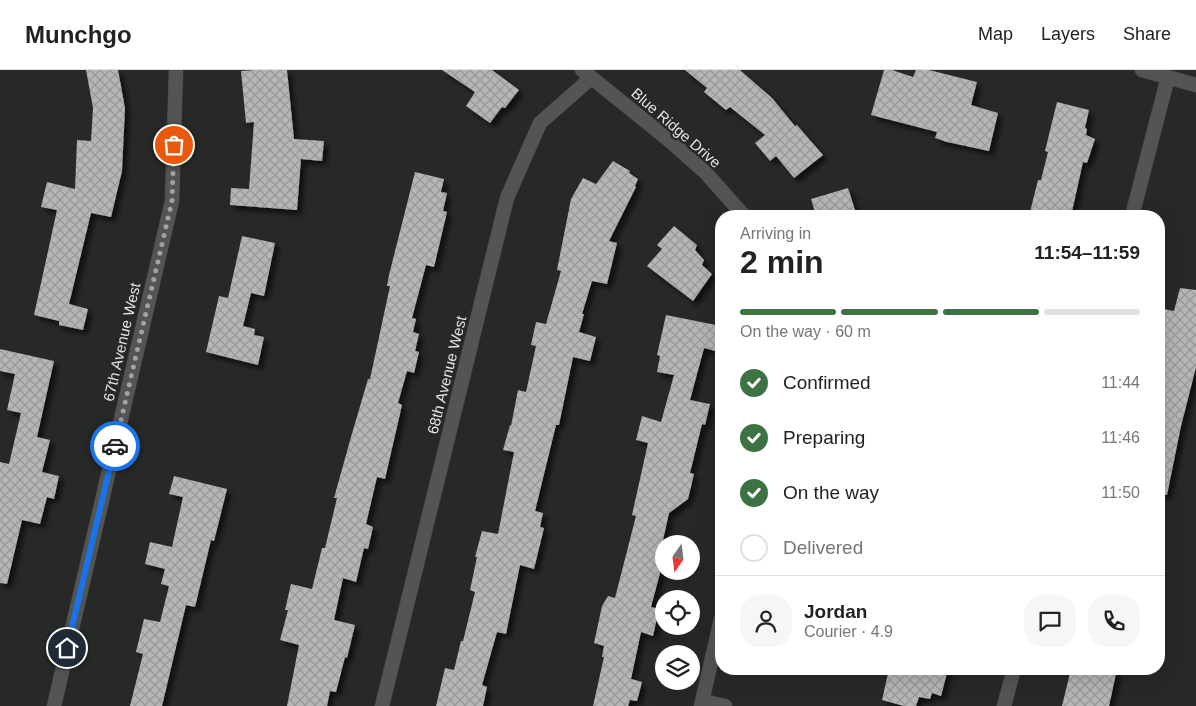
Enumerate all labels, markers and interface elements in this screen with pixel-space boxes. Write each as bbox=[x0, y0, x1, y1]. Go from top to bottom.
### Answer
text: Munchgo bbox=[25, 21, 132, 48]
text: Map bbox=[978, 24, 1013, 44]
text: Layers bbox=[1041, 24, 1095, 44]
text: Share bbox=[1123, 24, 1171, 44]
street label: Blue Ridge Drive bbox=[628, 84, 724, 171]
pin bbox=[153, 124, 195, 166]
icon: bag bbox=[160, 131, 188, 159]
text: Arriving in bbox=[740, 225, 811, 242]
text: 11:54–11:59 bbox=[1034, 242, 1140, 263]
text: 2 min bbox=[740, 244, 824, 280]
street label: 67th Avenue West bbox=[100, 280, 144, 403]
street label: 68th Avenue West bbox=[424, 313, 470, 436]
text: On the way · 60 m bbox=[740, 323, 871, 340]
icon: check bbox=[740, 369, 768, 397]
text: Confirmed bbox=[783, 372, 871, 393]
text: 11:44 bbox=[1101, 374, 1140, 391]
courier bbox=[90, 421, 140, 471]
icon: check bbox=[740, 424, 768, 452]
text: Preparing bbox=[783, 427, 865, 448]
text: 11:46 bbox=[1101, 429, 1140, 446]
icon: car bbox=[101, 432, 129, 460]
icon: check bbox=[740, 479, 768, 507]
text: On the way bbox=[783, 482, 879, 503]
text: 11:50 bbox=[1101, 484, 1140, 501]
north arrow bbox=[655, 535, 700, 580]
map controls bbox=[655, 535, 700, 690]
text: Delivered bbox=[783, 537, 863, 558]
button: locate bbox=[655, 590, 700, 635]
button: person bbox=[740, 595, 792, 647]
button: chat bbox=[1024, 595, 1076, 647]
button: phone bbox=[1088, 595, 1140, 647]
text: Jordan bbox=[804, 601, 867, 622]
text: Courier · 4.9 bbox=[804, 623, 893, 640]
pin bbox=[46, 627, 88, 669]
icon: home bbox=[53, 634, 81, 662]
button: layers bbox=[655, 645, 700, 690]

